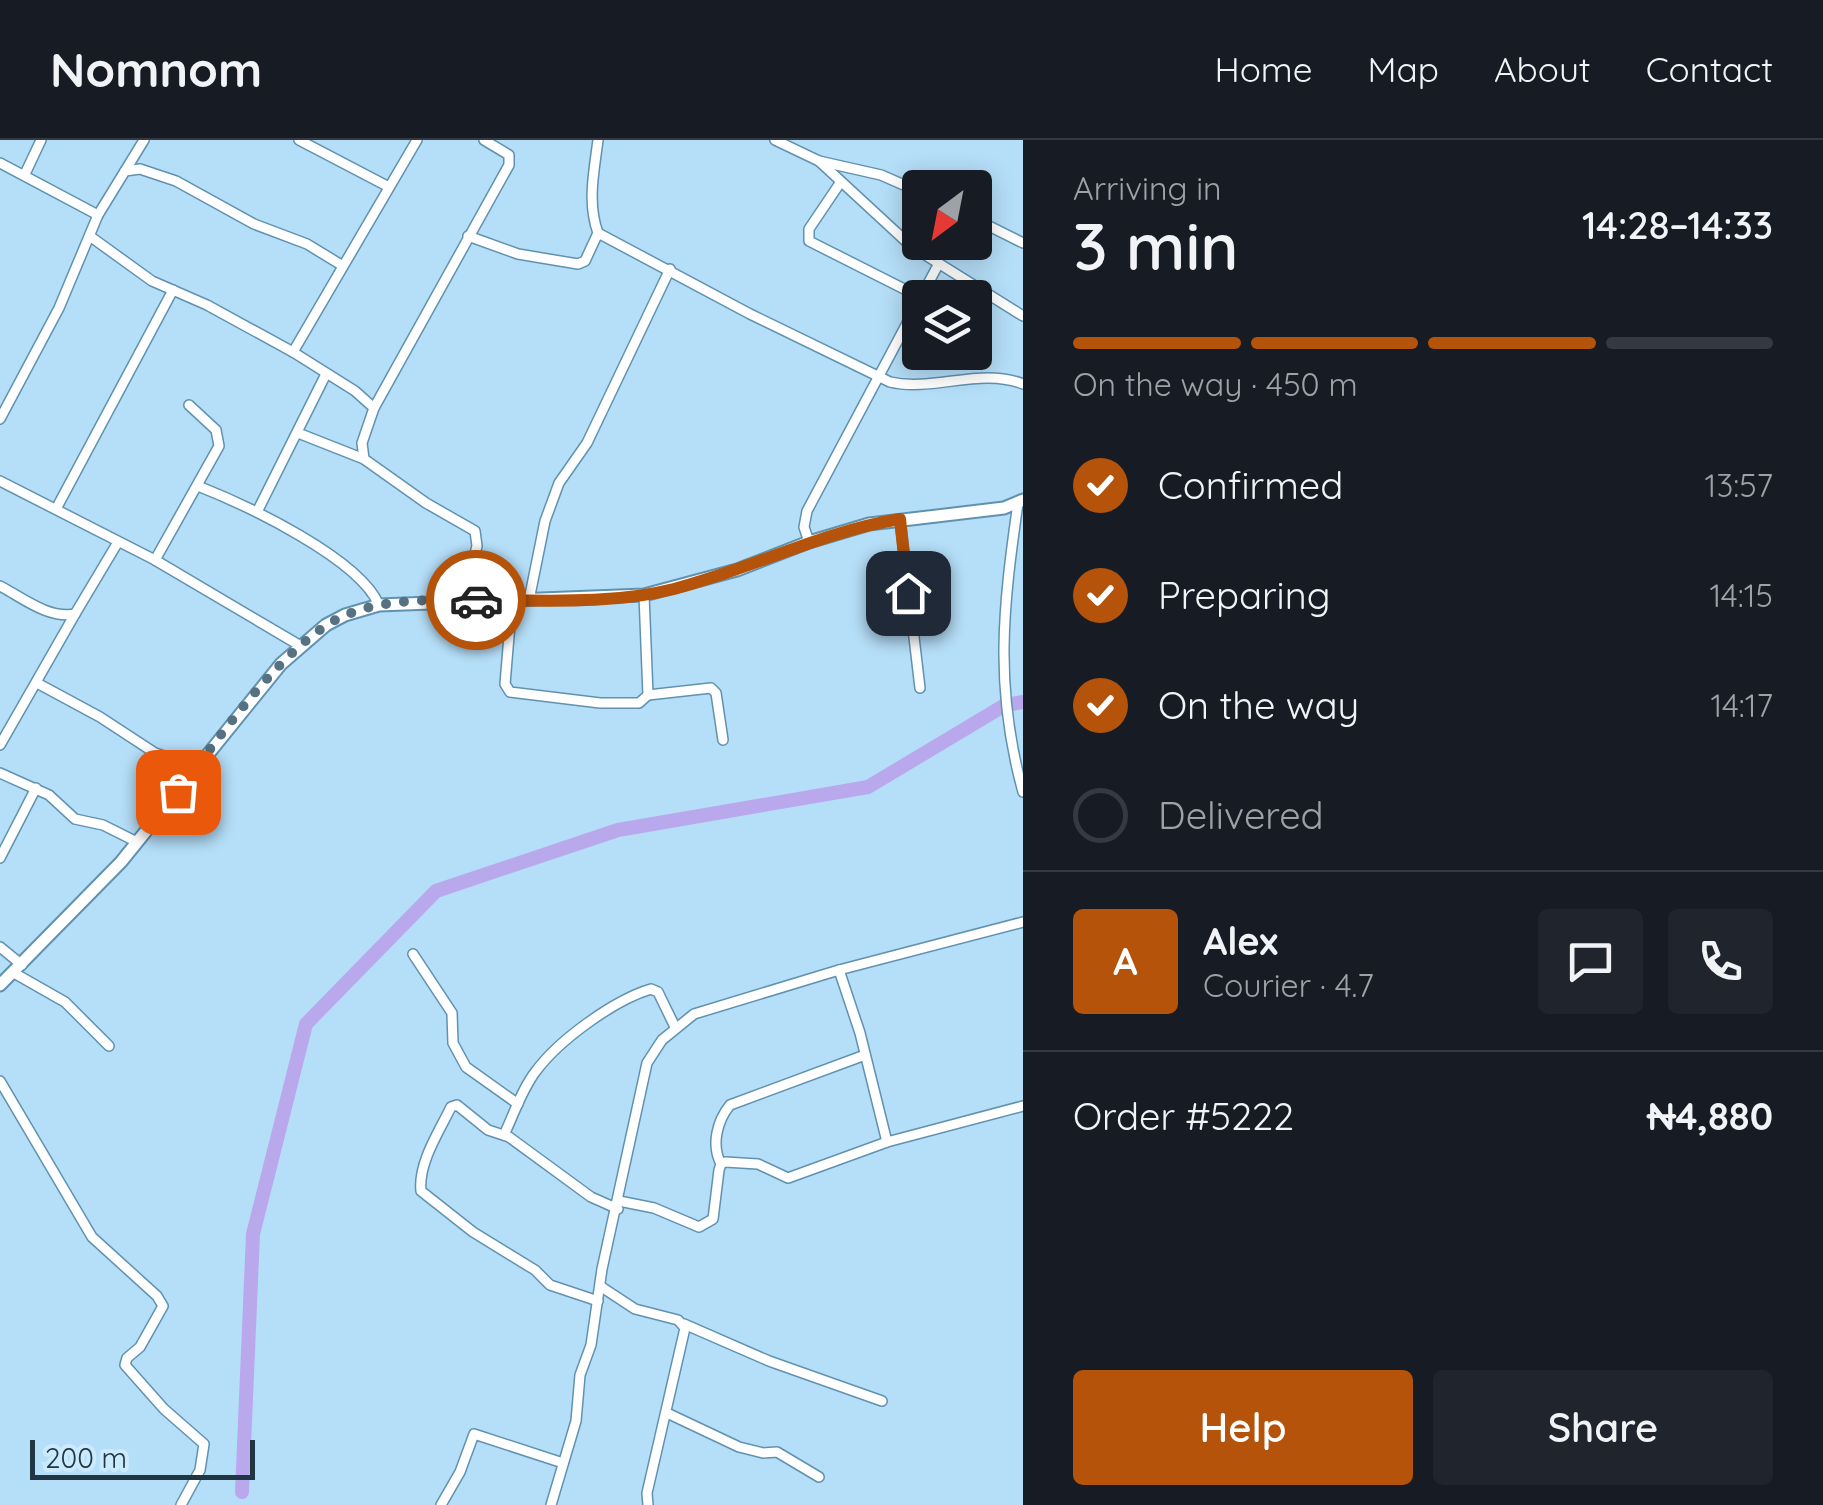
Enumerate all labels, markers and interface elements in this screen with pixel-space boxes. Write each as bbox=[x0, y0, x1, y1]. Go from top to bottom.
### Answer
text: Nomnom bbox=[50, 39, 262, 99]
text: Home bbox=[1215, 47, 1313, 91]
text: Map bbox=[1368, 47, 1439, 91]
text: About bbox=[1494, 47, 1591, 91]
text: Contact bbox=[1646, 47, 1773, 91]
text: Arriving in bbox=[1073, 168, 1222, 208]
north arrow bbox=[902, 170, 992, 260]
map controls bbox=[902, 170, 992, 370]
text: 14:28–14:33 bbox=[1582, 201, 1773, 249]
text: 3 min bbox=[1073, 205, 1239, 286]
button: layers bbox=[902, 280, 992, 370]
text: On the way · 450 m bbox=[1073, 364, 1358, 404]
icon: check bbox=[1073, 458, 1128, 513]
text: Confirmed bbox=[1158, 461, 1343, 509]
text: 13:57 bbox=[1705, 465, 1773, 505]
courier bbox=[426, 550, 526, 650]
pin bbox=[866, 551, 951, 636]
icon: home bbox=[881, 566, 936, 621]
icon: check bbox=[1073, 568, 1128, 623]
text: Preparing bbox=[1158, 571, 1330, 619]
icon: car bbox=[449, 573, 504, 628]
text: 14:15 bbox=[1710, 575, 1773, 615]
icon: check bbox=[1073, 678, 1128, 733]
text: On the way bbox=[1158, 681, 1359, 729]
text: 14:17 bbox=[1711, 685, 1773, 725]
pin bbox=[136, 750, 221, 835]
icon: bag bbox=[151, 765, 206, 820]
text: Delivered bbox=[1158, 791, 1324, 839]
button: chat bbox=[1538, 909, 1643, 1014]
button: phone bbox=[1668, 909, 1773, 1014]
text: Alex bbox=[1203, 917, 1278, 965]
text: A bbox=[1113, 937, 1138, 985]
text: Courier · 4.7 bbox=[1203, 965, 1374, 1005]
text: Order #5222 bbox=[1073, 1092, 1294, 1140]
text: ₦4,880 bbox=[1647, 1092, 1773, 1140]
button: Help bbox=[1073, 1370, 1413, 1485]
button: Share bbox=[1433, 1370, 1773, 1485]
scale bar bbox=[30, 1435, 255, 1480]
text: 200 m bbox=[45, 1440, 127, 1475]

